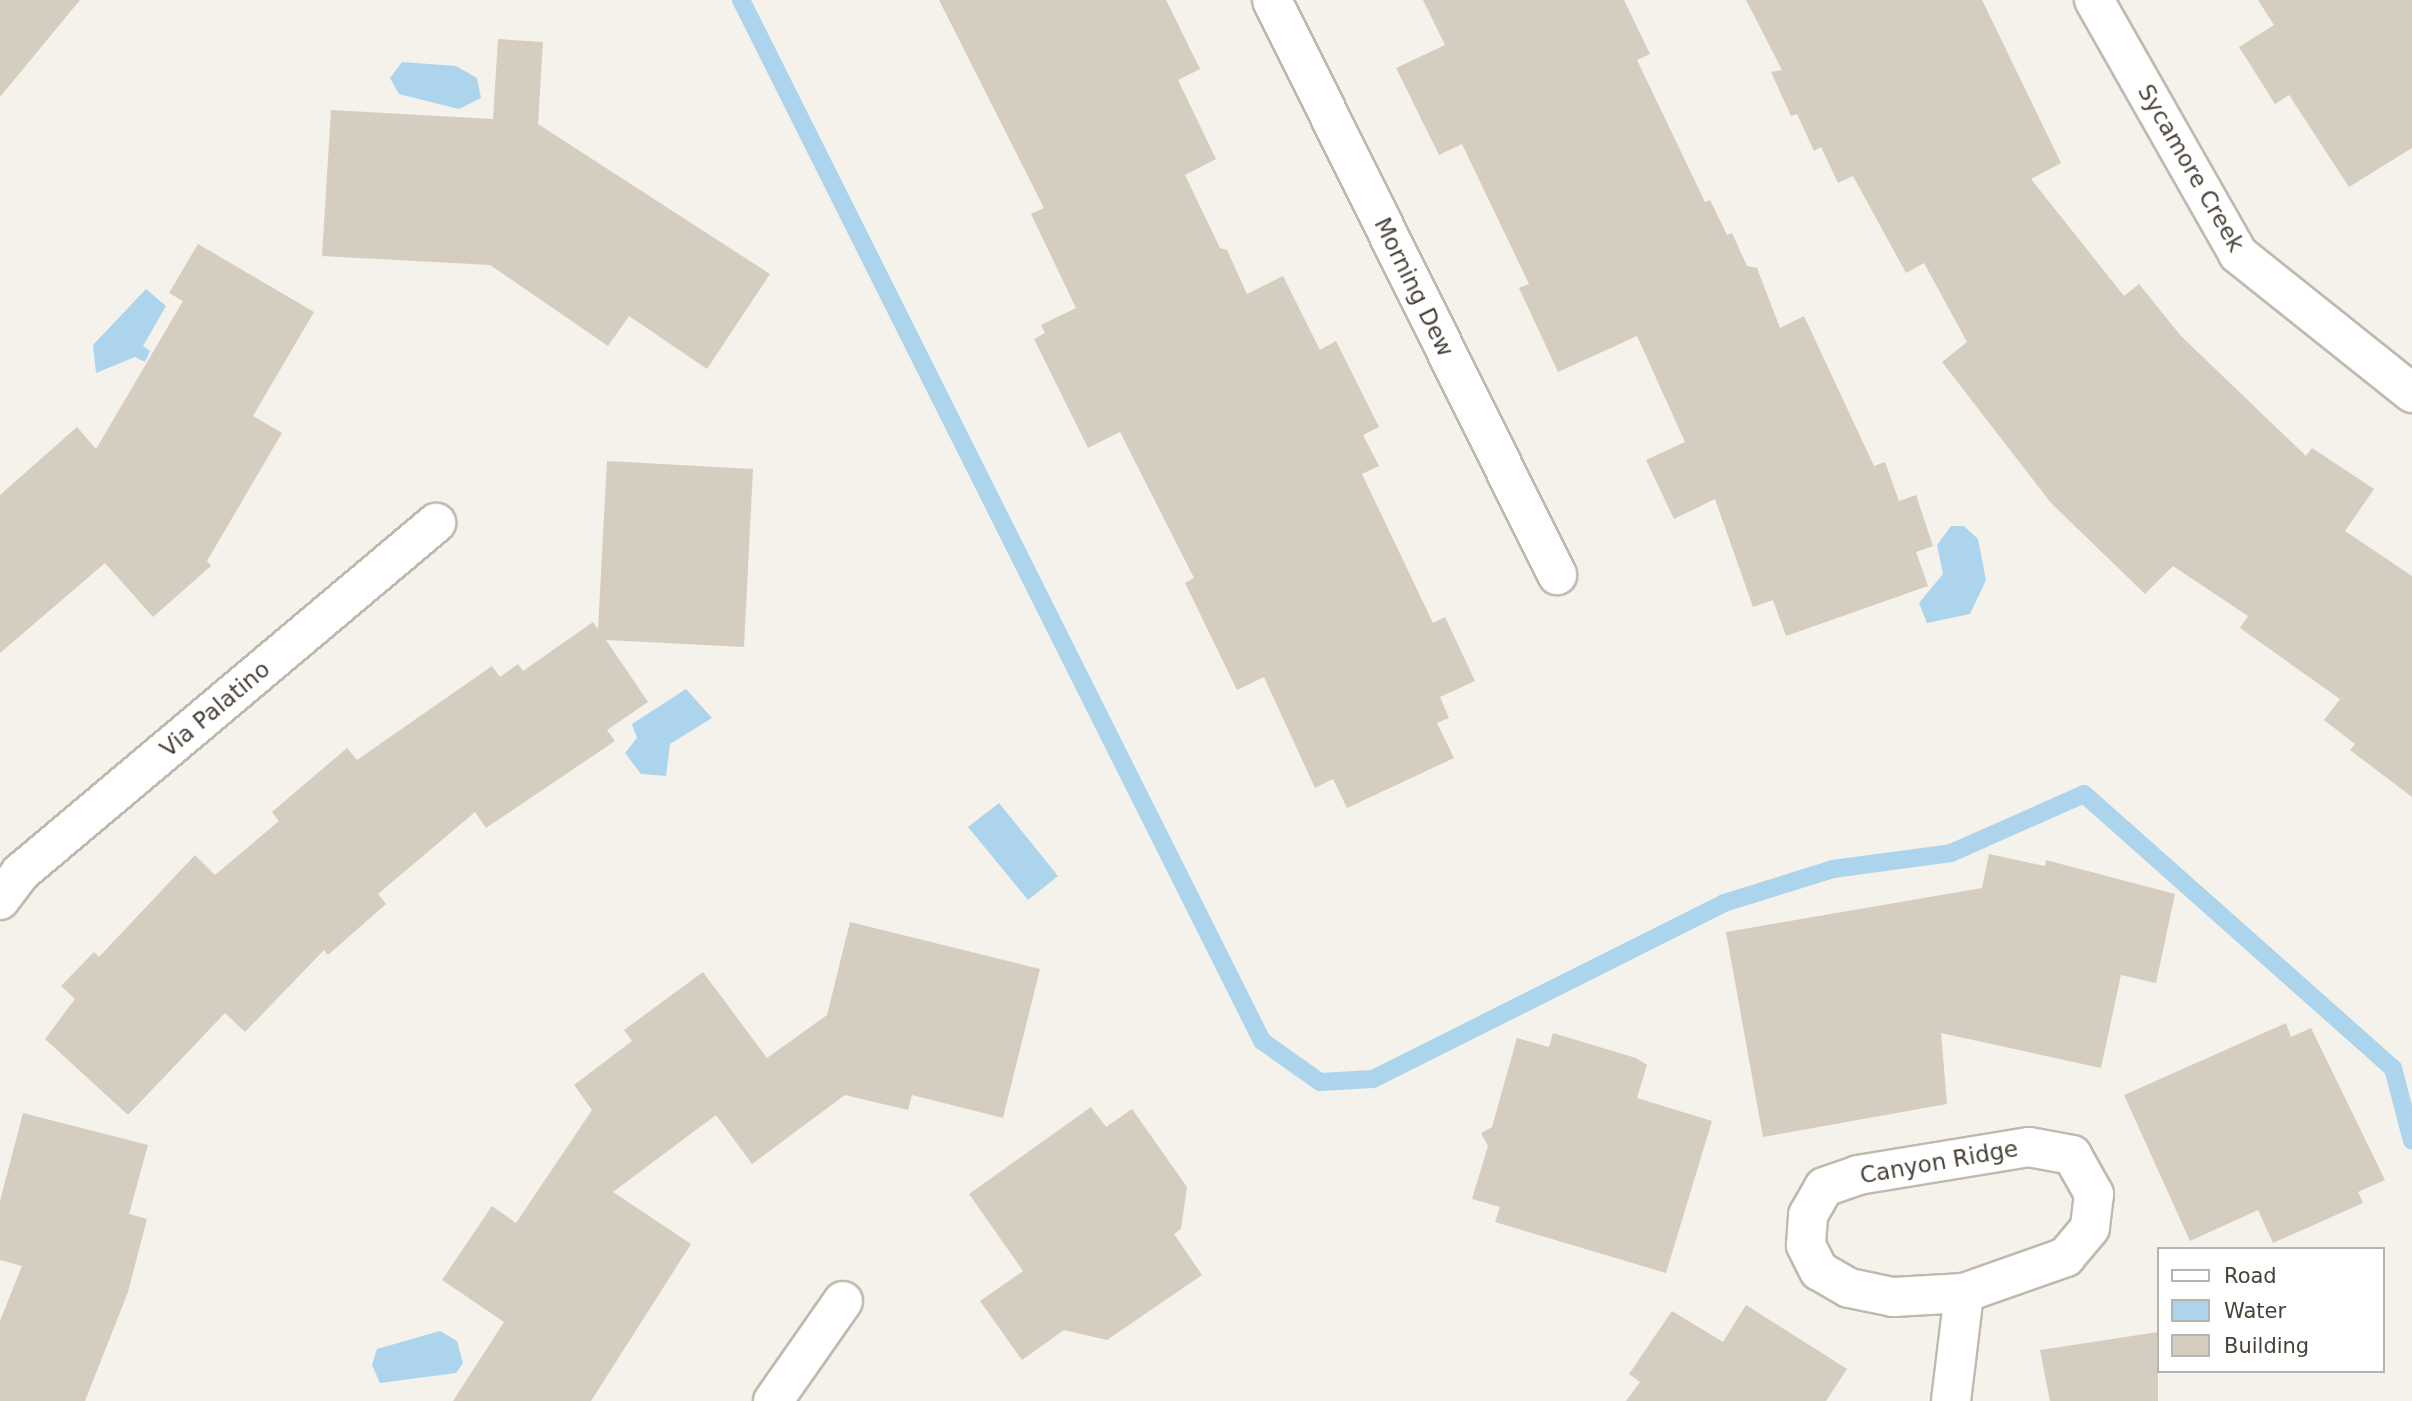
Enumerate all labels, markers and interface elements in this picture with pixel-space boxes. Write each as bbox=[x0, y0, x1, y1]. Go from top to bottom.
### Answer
street label: Sycamore Creek bbox=[2132, 79, 2250, 257]
street label: Morning Dew bbox=[1368, 213, 1460, 361]
street label: Via Palatino bbox=[155, 655, 275, 763]
street label: Canyon Ridge bbox=[1858, 1135, 2020, 1189]
legend bbox=[2156, 1247, 2384, 1373]
text: Road bbox=[2224, 1264, 2277, 1288]
text: Water bbox=[2224, 1299, 2286, 1323]
text: Building bbox=[2224, 1334, 2309, 1358]

